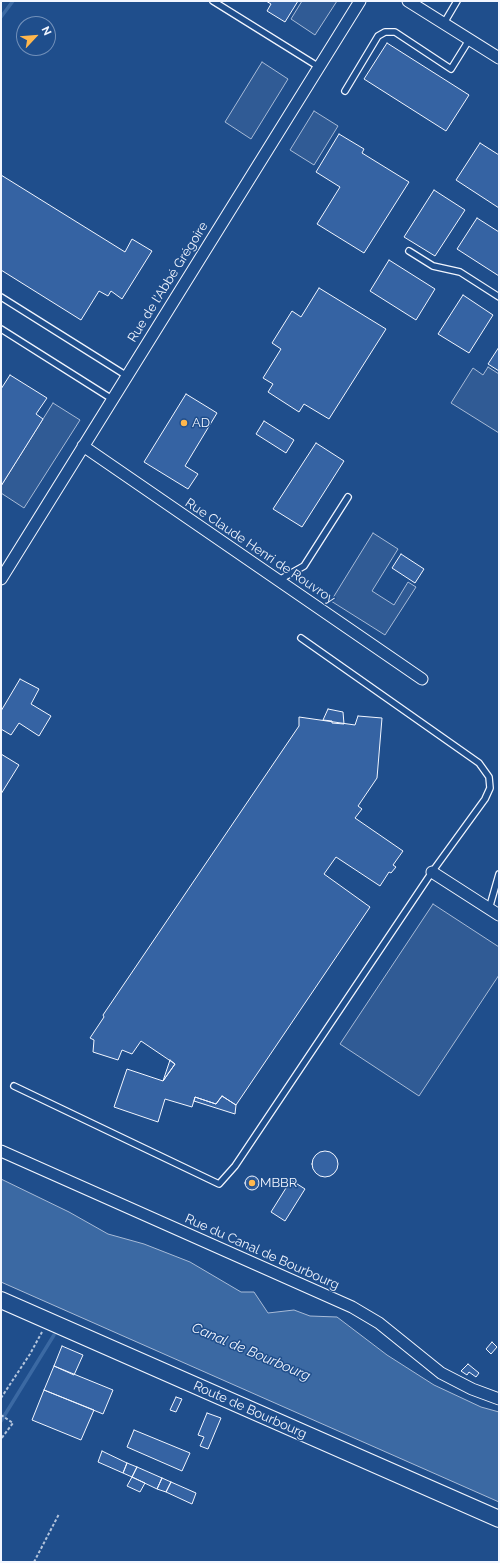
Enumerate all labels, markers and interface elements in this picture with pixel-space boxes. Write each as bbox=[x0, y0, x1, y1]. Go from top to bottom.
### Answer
north arrow bbox=[16, 16, 56, 56]
text: N bbox=[39, 24, 54, 38]
street label: Rue de l'Abbé Grégoire bbox=[125, 219, 211, 345]
place label: AD bbox=[192, 415, 210, 431]
marker: AD bbox=[179, 418, 189, 428]
street label: Rue Claude Henri de Rouvroy bbox=[182, 495, 338, 607]
place label: MBBR bbox=[260, 1175, 297, 1191]
marker: MBBR bbox=[247, 1178, 257, 1188]
street label: Rue du Canal de Bourbourg bbox=[182, 1211, 342, 1293]
water label: Canal de Bourbourg bbox=[189, 1319, 313, 1385]
street label: Route de Bourbourg bbox=[191, 1378, 309, 1442]

